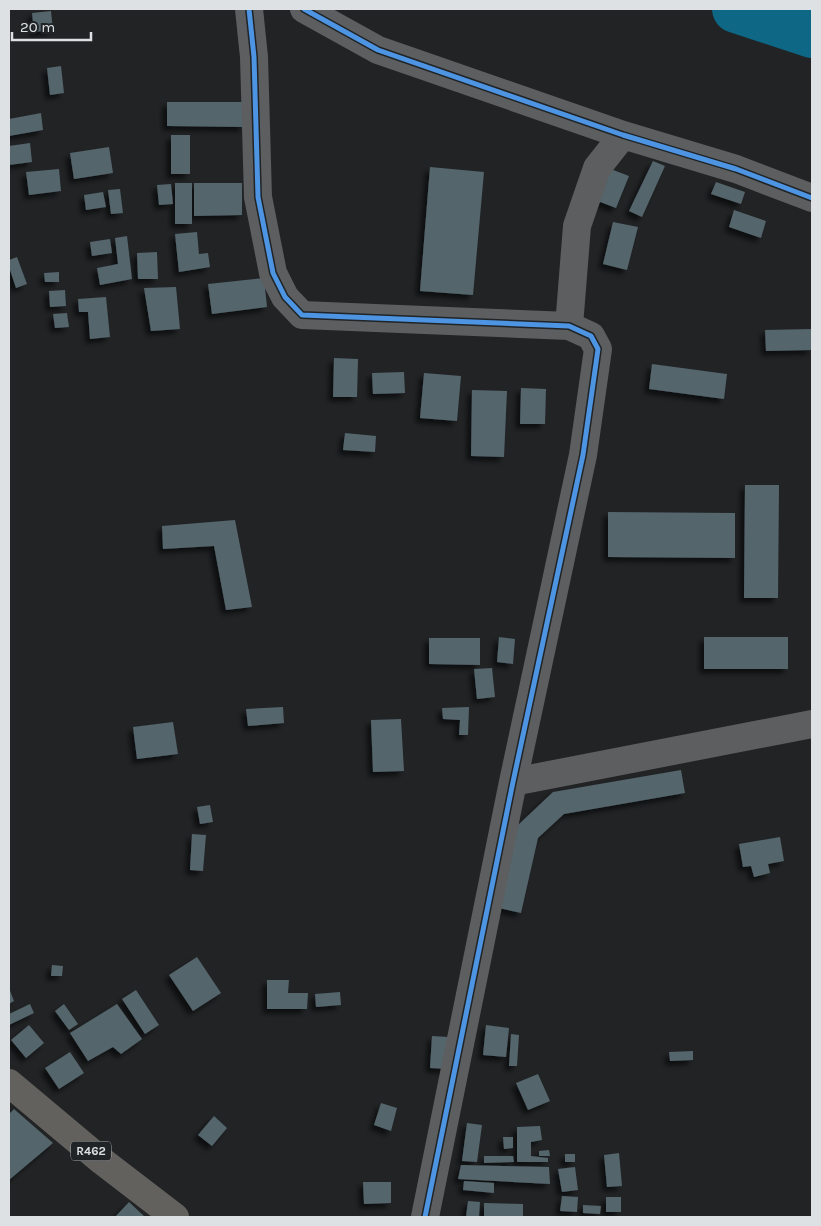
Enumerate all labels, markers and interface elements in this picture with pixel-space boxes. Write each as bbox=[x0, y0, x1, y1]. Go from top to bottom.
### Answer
scale bar bbox=[12, 10, 91, 42]
text: 20 m bbox=[20, 18, 55, 36]
road number: R462 bbox=[71, 1142, 111, 1160]

